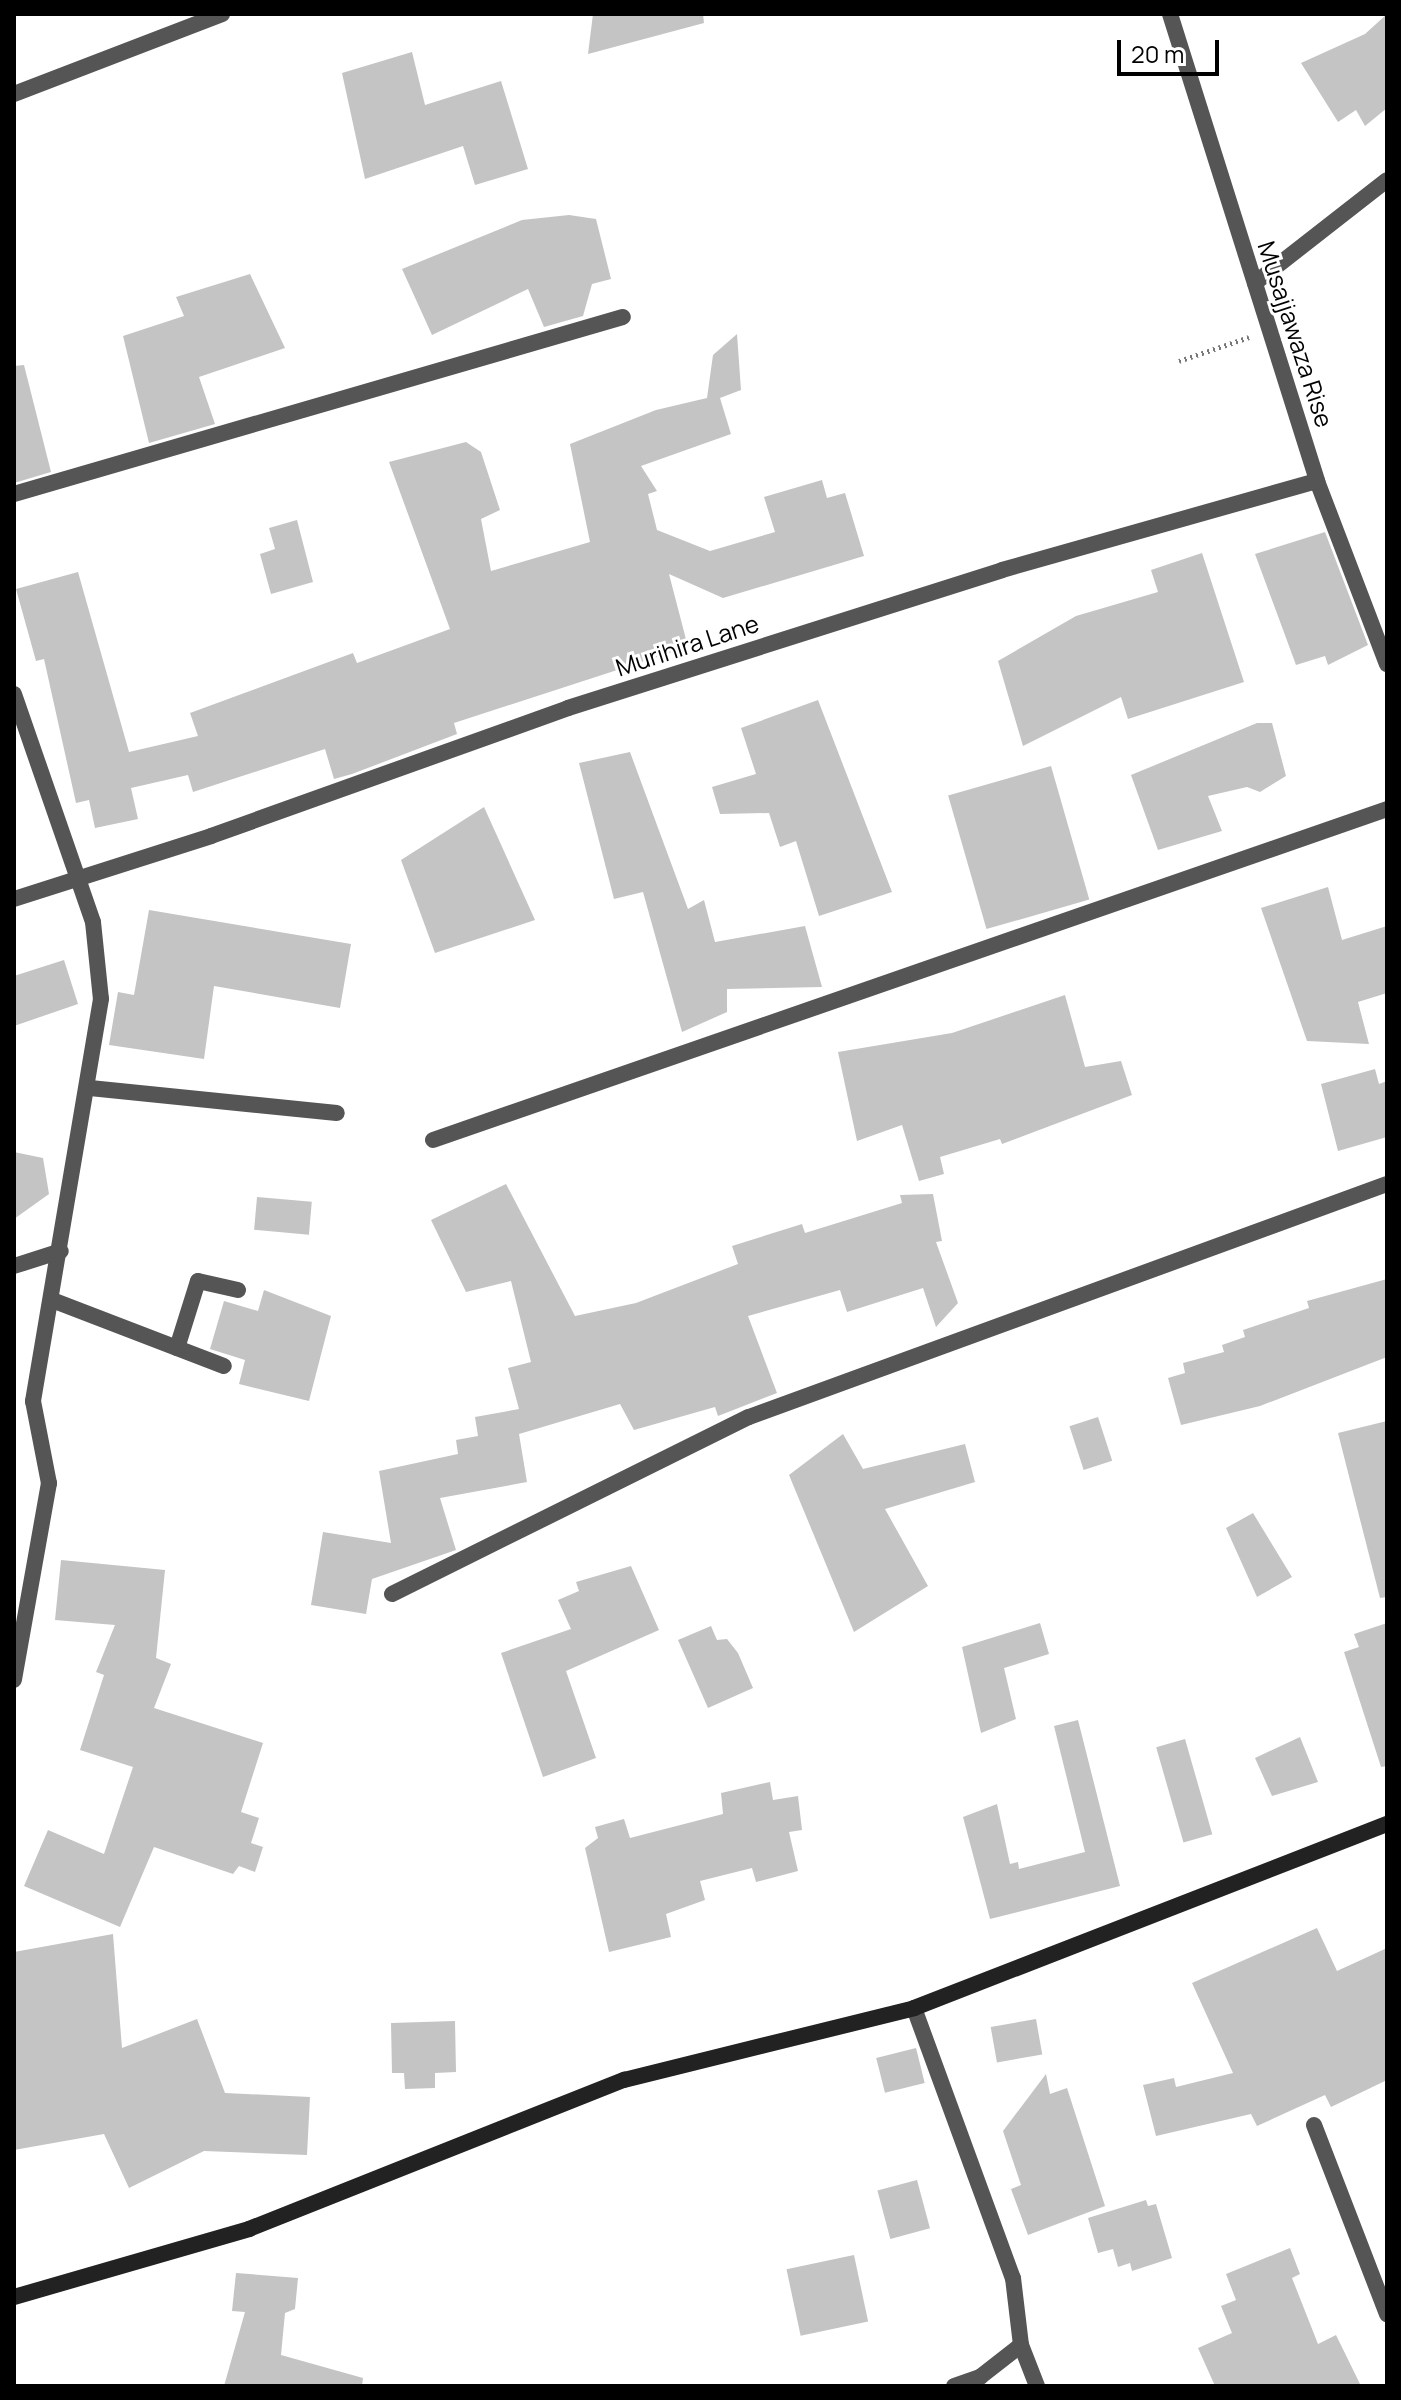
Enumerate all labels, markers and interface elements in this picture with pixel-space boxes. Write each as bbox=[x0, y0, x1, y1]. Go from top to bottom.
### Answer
scale bar bbox=[1121, 24, 1223, 74]
text: 20 m bbox=[1131, 37, 1184, 70]
street label: Musajjawaza Rise bbox=[1252, 237, 1340, 431]
street label: Murihira Lane bbox=[612, 608, 762, 682]

